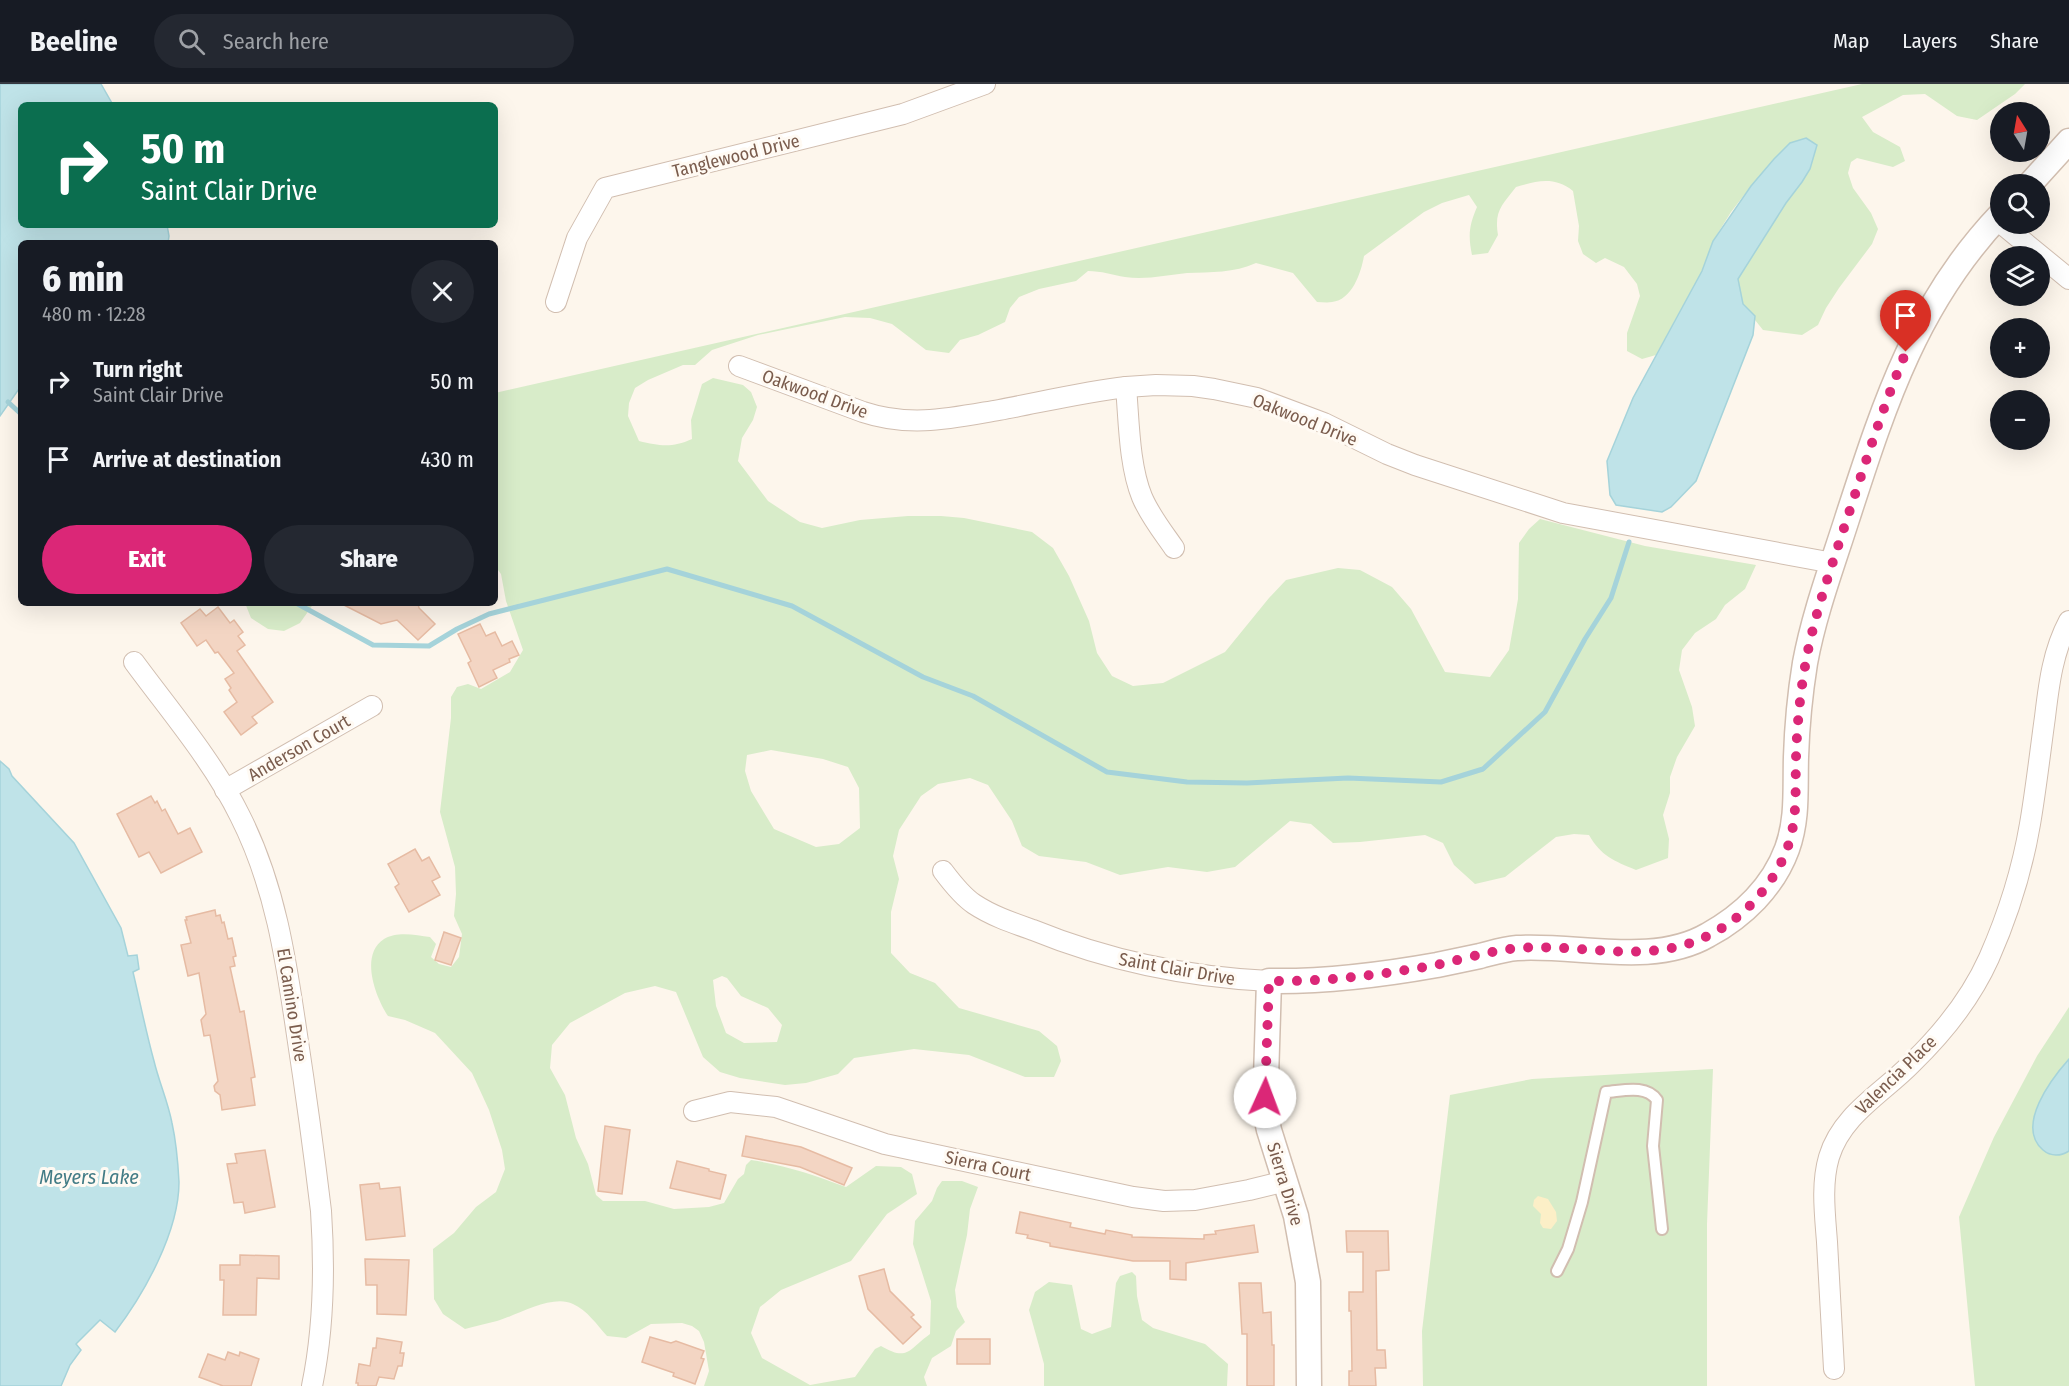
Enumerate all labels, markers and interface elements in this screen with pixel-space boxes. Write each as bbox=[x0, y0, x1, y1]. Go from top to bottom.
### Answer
search box bbox=[154, 14, 574, 68]
text: Beeline bbox=[30, 25, 118, 58]
icon: search bbox=[175, 25, 208, 58]
text: Search here bbox=[223, 28, 329, 55]
text: Map bbox=[1833, 28, 1869, 54]
text: Layers bbox=[1902, 28, 1957, 54]
text: Share bbox=[1990, 28, 2039, 54]
north arrow bbox=[1990, 102, 2050, 162]
map controls bbox=[1990, 102, 2050, 450]
text: 50 m bbox=[141, 124, 225, 174]
icon: right bbox=[42, 126, 120, 204]
street label: Tanglewood Drive bbox=[670, 130, 802, 182]
button: search bbox=[1990, 174, 2050, 234]
text: Saint Clair Drive bbox=[141, 175, 317, 207]
button: layers bbox=[1990, 246, 2050, 306]
text: 6 min bbox=[42, 257, 124, 301]
button: close bbox=[411, 260, 474, 323]
pin bbox=[1880, 290, 1931, 352]
icon: arrive bbox=[1889, 299, 1922, 332]
text: 480 m · 12:28 bbox=[42, 302, 146, 326]
button: + bbox=[1990, 318, 2050, 378]
text: Turn right bbox=[93, 356, 182, 383]
icon: right bbox=[42, 365, 75, 398]
street label: Oakwood Drive bbox=[759, 365, 871, 423]
text: 50 m bbox=[430, 368, 474, 395]
text: Saint Clair Drive bbox=[93, 383, 224, 407]
street label: Oakwood Drive bbox=[1249, 389, 1361, 451]
button: − bbox=[1990, 390, 2050, 450]
icon: arrive bbox=[42, 443, 75, 476]
text: Arrive at destination bbox=[93, 446, 281, 473]
text: 430 m bbox=[420, 446, 474, 473]
button: Exit bbox=[42, 525, 252, 594]
button: Share bbox=[264, 525, 474, 594]
street label: Anderson Court bbox=[244, 710, 354, 786]
street label: El Camino Drive bbox=[272, 947, 312, 1063]
street label: Saint Clair Drive bbox=[1117, 948, 1237, 990]
street label: Valencia Place bbox=[1851, 1031, 1941, 1119]
position arrow bbox=[1233, 1065, 1297, 1129]
street label: Sierra Drive bbox=[1262, 1140, 1308, 1228]
street label: Sierra Court bbox=[943, 1146, 1033, 1186]
water label: Meyers Lake bbox=[39, 1165, 139, 1189]

